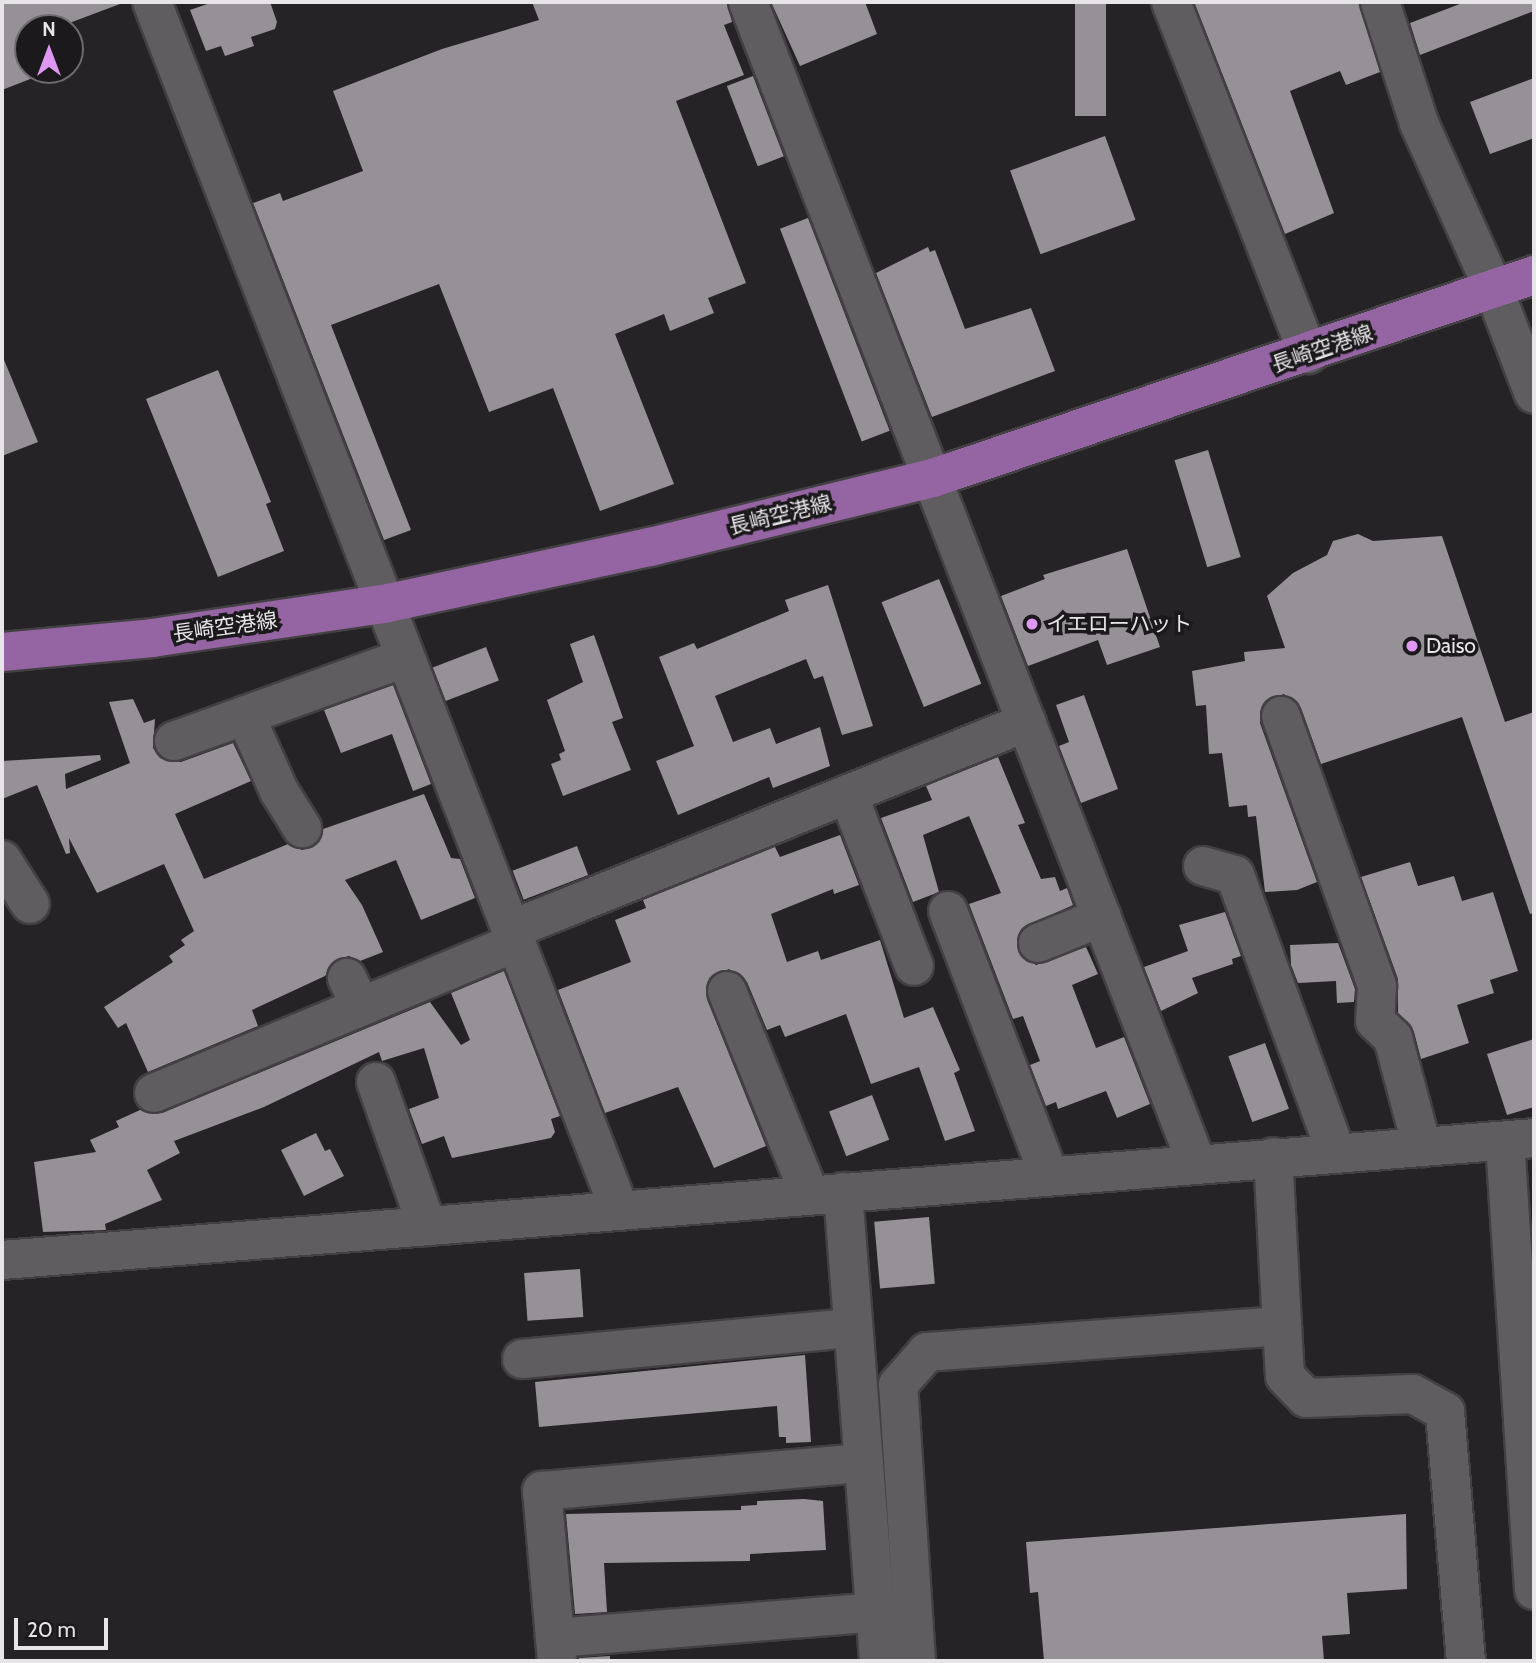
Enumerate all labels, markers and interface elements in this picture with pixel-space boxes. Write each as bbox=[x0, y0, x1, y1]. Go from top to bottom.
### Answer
north arrow bbox=[14, 14, 84, 84]
text: N bbox=[42, 18, 56, 41]
street label: 長崎空港線 bbox=[1268, 320, 1376, 378]
street label: 長崎空港線 bbox=[726, 490, 834, 540]
street label: 長崎空港線 bbox=[171, 607, 279, 647]
place label: イエローハット bbox=[1046, 611, 1193, 637]
marker: イエローハット bbox=[1024, 616, 1040, 632]
place label: Daiso bbox=[1426, 633, 1476, 659]
marker: Daiso bbox=[1404, 638, 1420, 654]
scale bar bbox=[18, 1604, 112, 1648]
text: 20 m bbox=[27, 1617, 76, 1642]

